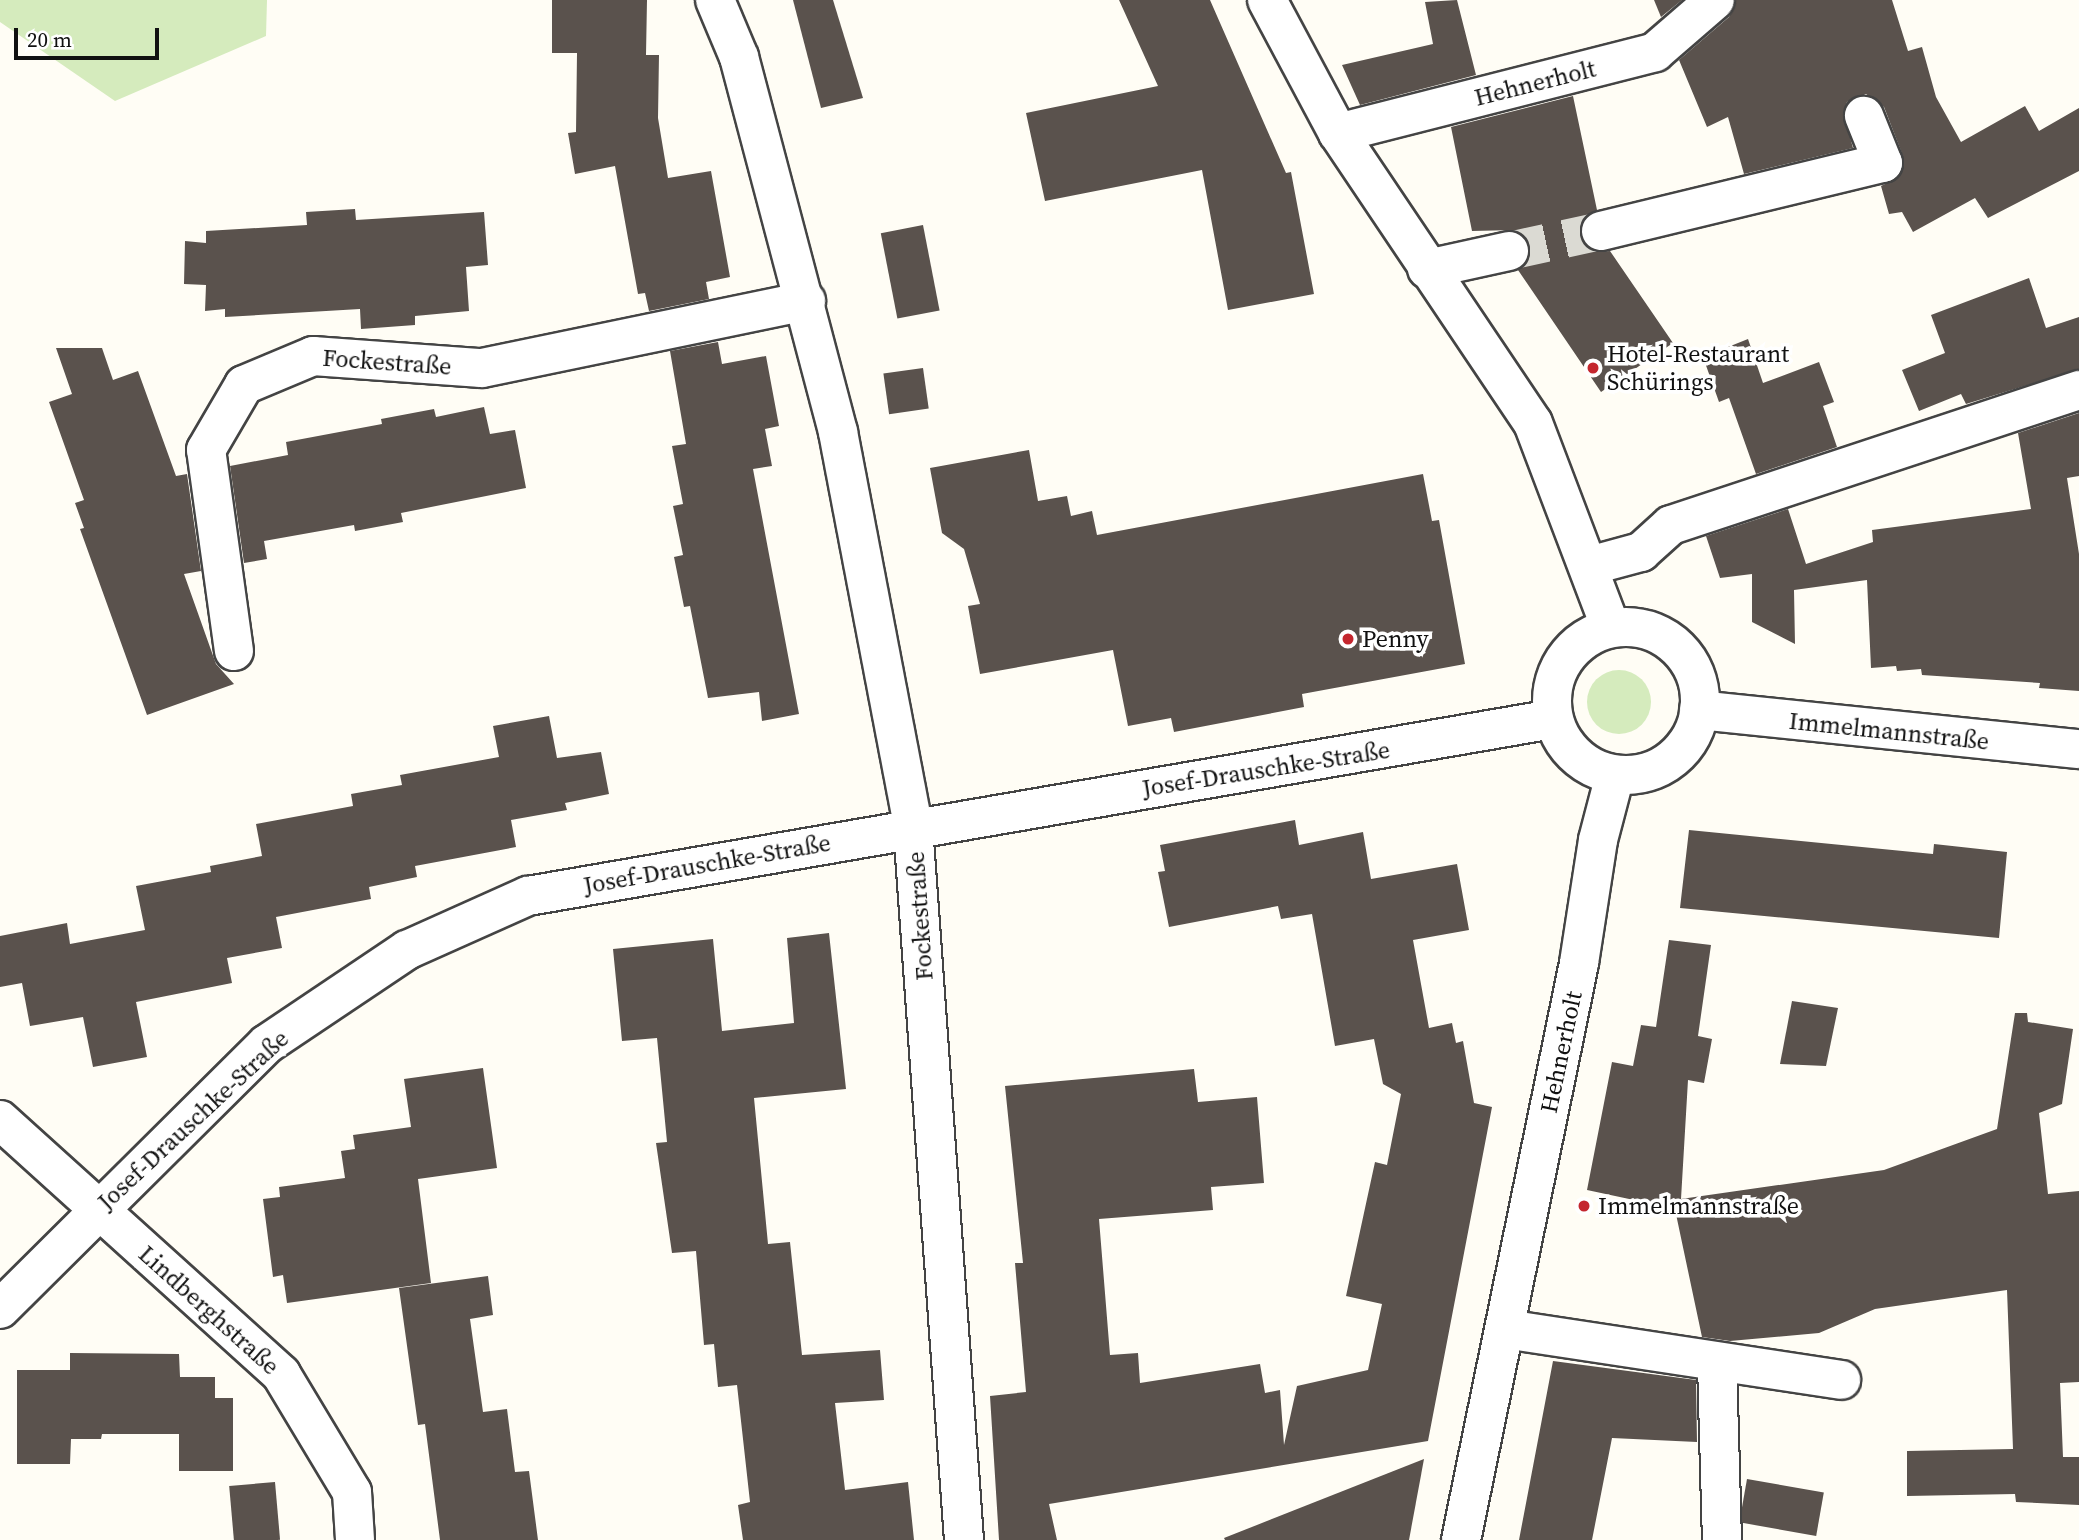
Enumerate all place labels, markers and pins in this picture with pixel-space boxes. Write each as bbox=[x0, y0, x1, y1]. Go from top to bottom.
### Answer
place label: Hotel-Restaurant Schürings bbox=[1607, 340, 1789, 396]
marker: Hotel-Restaurant Schürings bbox=[1585, 360, 1601, 376]
place label: Penny bbox=[1362, 625, 1429, 653]
marker: Penny bbox=[1340, 631, 1356, 647]
place label: Immelmannstraße bbox=[1598, 1192, 1799, 1220]
marker: Immelmannstraße bbox=[1576, 1198, 1592, 1214]

